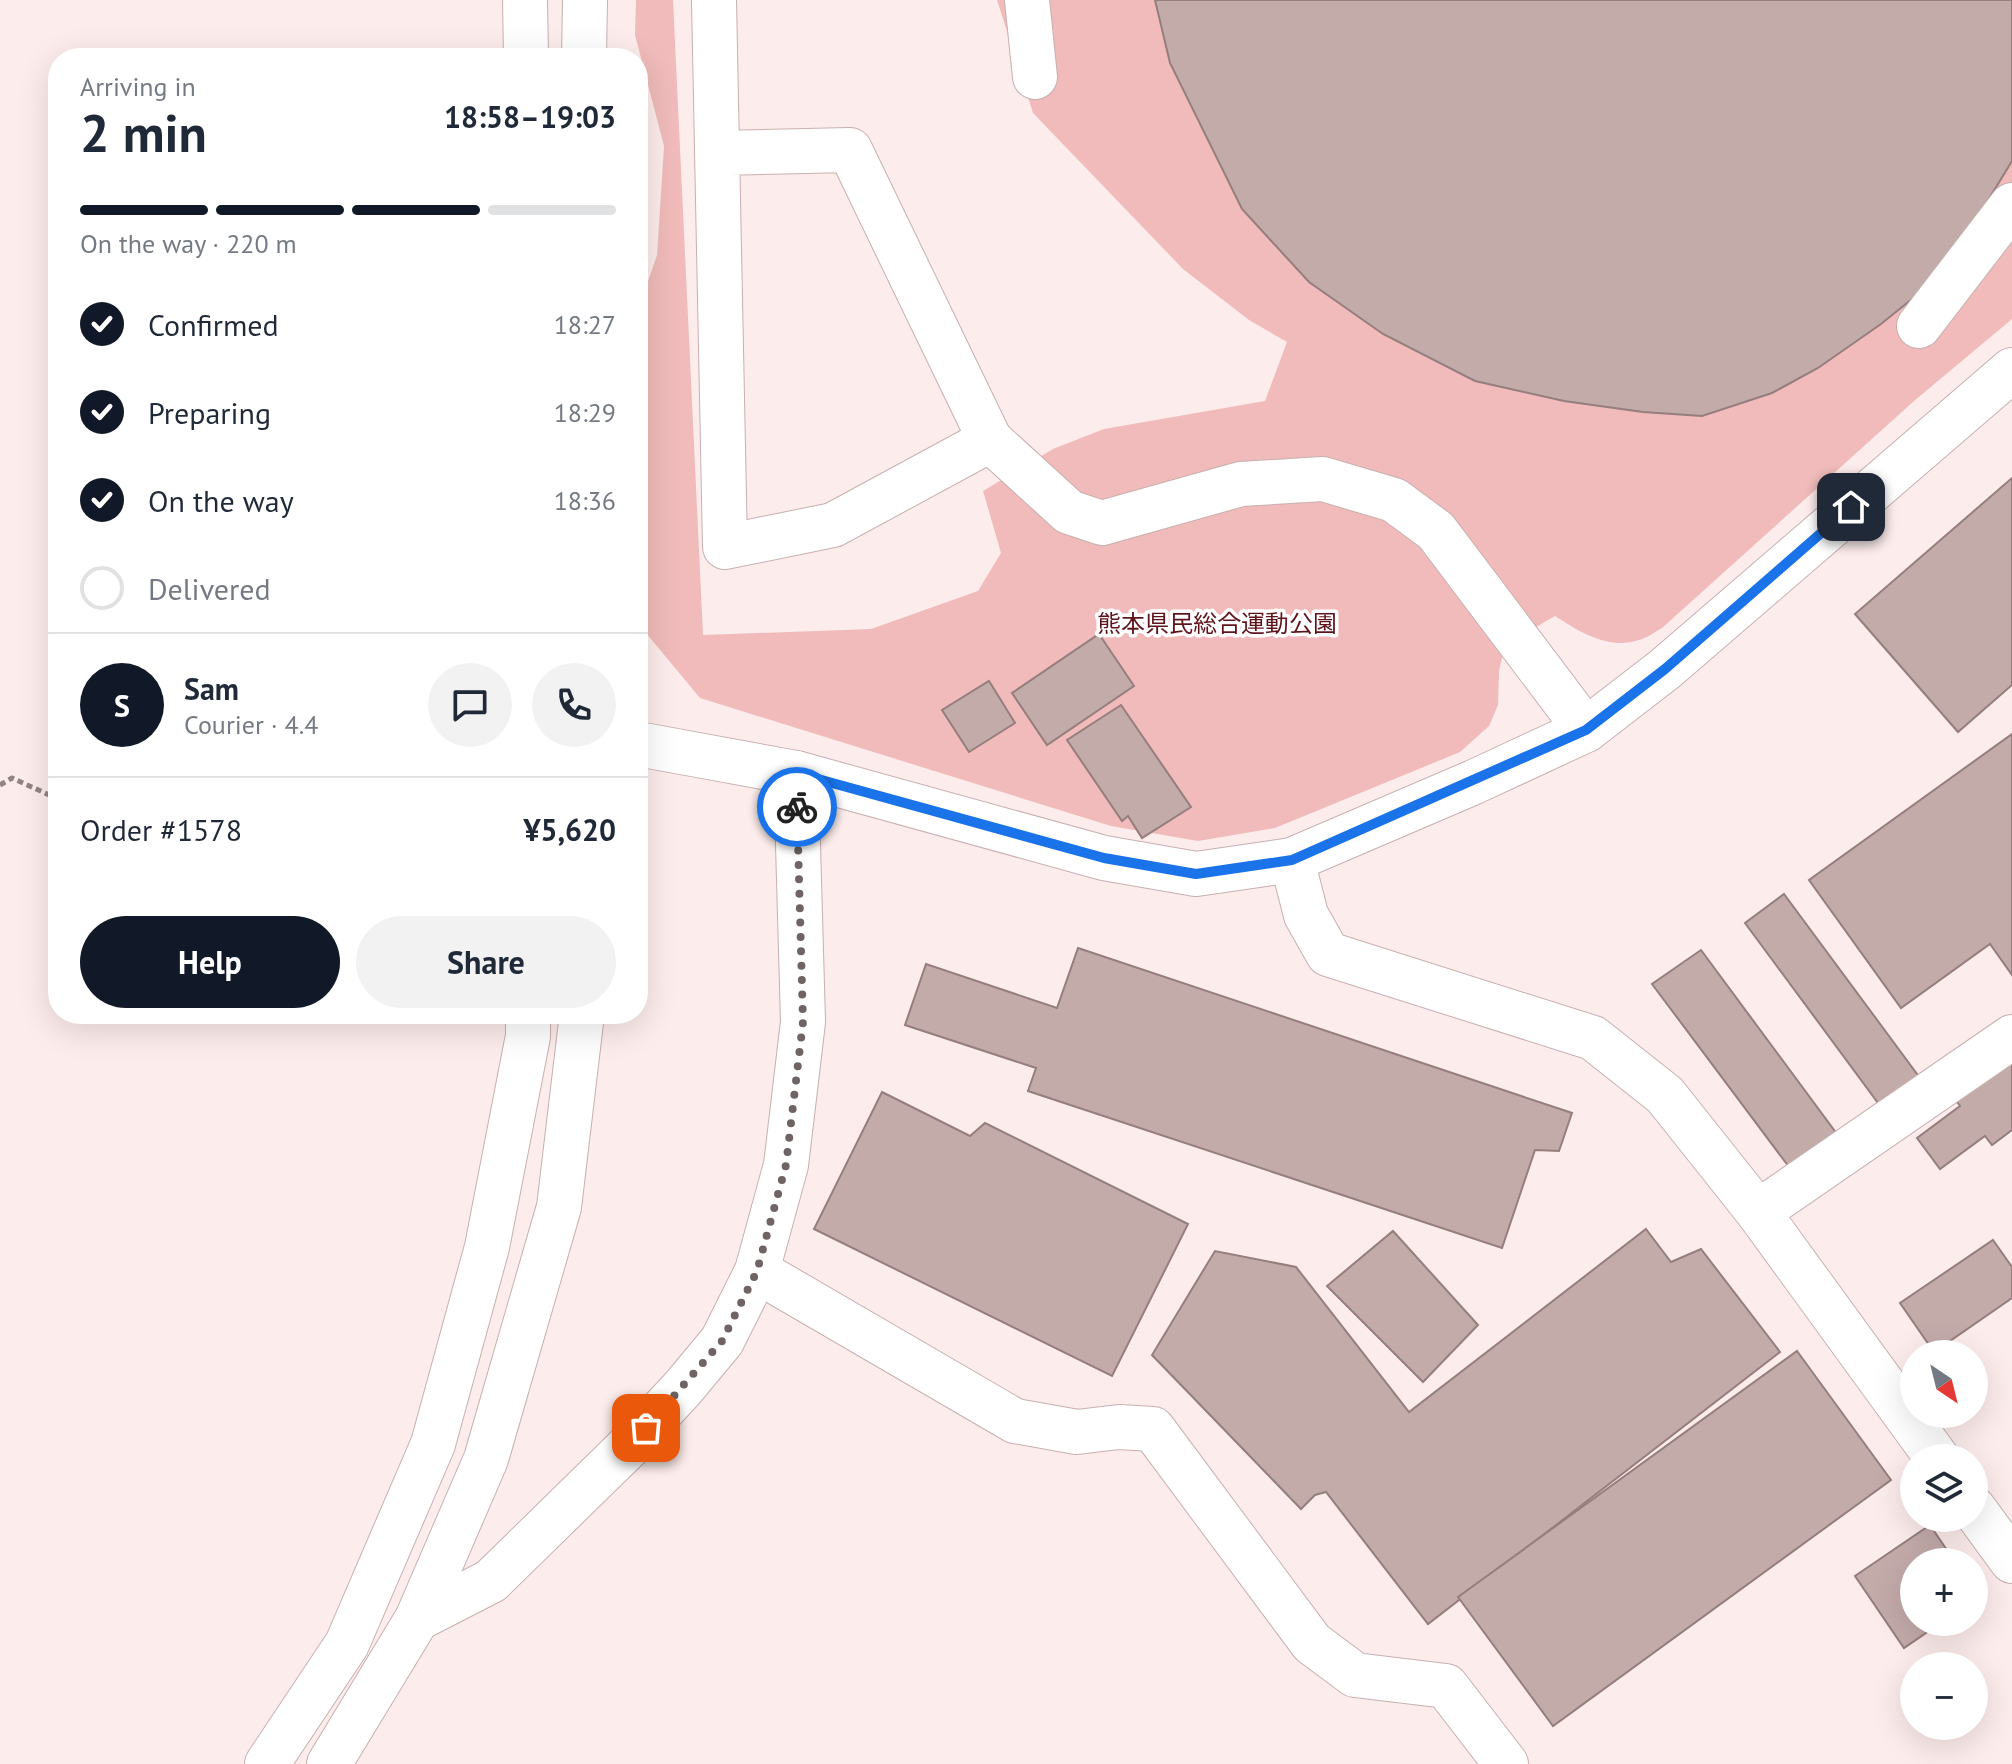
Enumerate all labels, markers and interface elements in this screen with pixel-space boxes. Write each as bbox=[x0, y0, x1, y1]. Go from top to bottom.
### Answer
text: Arriving in bbox=[80, 70, 196, 103]
text: 18:58–19:03 bbox=[444, 97, 616, 136]
text: 2 min bbox=[80, 99, 207, 166]
text: On the way · 220 m bbox=[80, 227, 297, 260]
icon: check bbox=[80, 302, 124, 346]
text: Confirmed bbox=[148, 305, 279, 344]
text: 18:27 bbox=[554, 308, 616, 341]
icon: check bbox=[80, 390, 124, 434]
text: Preparing bbox=[148, 393, 271, 432]
text: 18:29 bbox=[554, 396, 616, 429]
pin bbox=[1817, 473, 1885, 541]
icon: check bbox=[80, 478, 124, 522]
text: On the way bbox=[148, 481, 294, 520]
text: 18:36 bbox=[554, 484, 616, 517]
icon: home bbox=[1829, 485, 1873, 529]
text: Delivered bbox=[148, 569, 271, 608]
park label: 熊本県民総合運動公園 bbox=[1097, 608, 1337, 639]
button: chat bbox=[428, 663, 512, 747]
button: phone bbox=[532, 663, 616, 747]
text: Sam bbox=[184, 669, 239, 708]
text: S bbox=[114, 686, 130, 725]
text: Courier · 4.4 bbox=[184, 708, 318, 741]
courier bbox=[757, 767, 837, 847]
icon: bike bbox=[775, 785, 819, 829]
text: Order #1578 bbox=[80, 810, 242, 849]
text: ¥5,620 bbox=[523, 810, 616, 849]
button: Help bbox=[80, 916, 340, 1008]
button: Share bbox=[356, 916, 616, 1008]
north arrow bbox=[1900, 1340, 1988, 1428]
map controls bbox=[1900, 1340, 1988, 1740]
pin bbox=[612, 1394, 680, 1462]
icon: bag bbox=[624, 1406, 668, 1450]
button: layers bbox=[1900, 1444, 1988, 1532]
button: + bbox=[1900, 1548, 1988, 1636]
button: − bbox=[1900, 1652, 1988, 1740]

